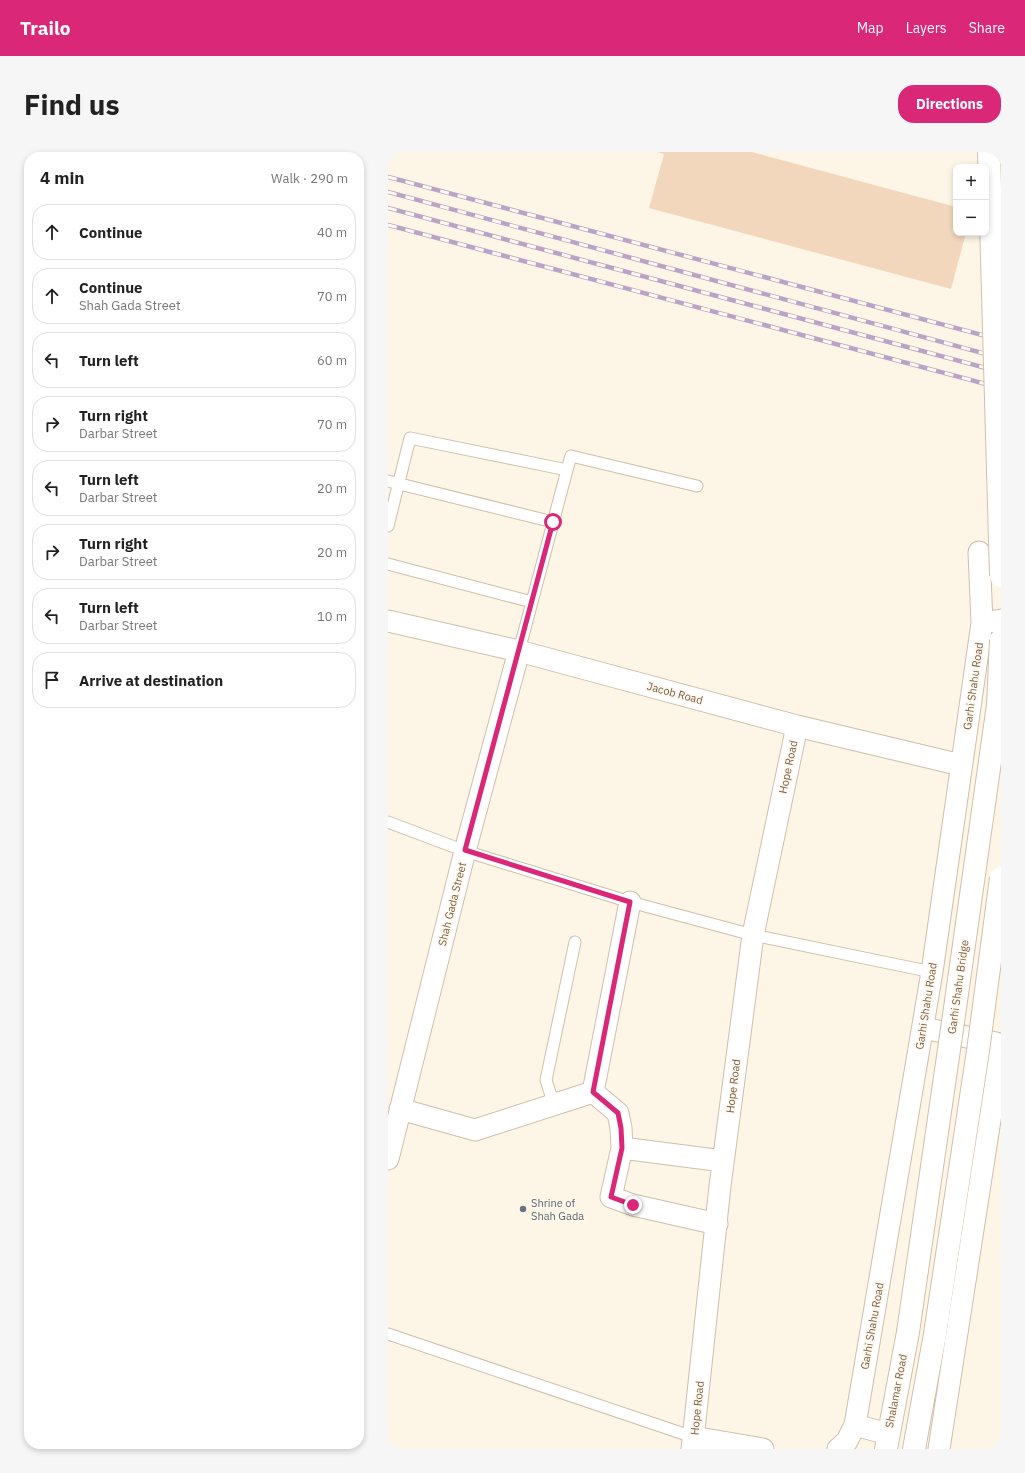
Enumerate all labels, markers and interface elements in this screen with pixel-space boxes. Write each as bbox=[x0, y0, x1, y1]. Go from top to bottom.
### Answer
text: Trailo bbox=[20, 16, 70, 40]
text: Map bbox=[857, 19, 884, 37]
text: Layers bbox=[906, 19, 947, 37]
text: Share bbox=[969, 19, 1005, 37]
button: Directions bbox=[898, 85, 1001, 123]
text: Find us bbox=[24, 86, 120, 123]
map controls bbox=[953, 164, 989, 236]
button: + bbox=[953, 164, 989, 200]
text: 4 min bbox=[40, 167, 84, 189]
text: Walk · 290 m bbox=[271, 170, 348, 187]
button: − bbox=[953, 200, 989, 236]
icon: ahead bbox=[41, 221, 63, 243]
text: Continue bbox=[79, 223, 143, 242]
text: 40 m bbox=[317, 224, 347, 241]
text: Continue bbox=[79, 278, 143, 297]
icon: ahead bbox=[41, 285, 63, 307]
text: 70 m bbox=[317, 288, 347, 305]
text: Shah Gada Street bbox=[79, 297, 181, 314]
icon: left bbox=[41, 349, 63, 371]
text: Turn left bbox=[79, 351, 139, 370]
text: 60 m bbox=[317, 352, 347, 369]
text: Turn right bbox=[79, 406, 148, 425]
icon: right bbox=[41, 413, 63, 435]
text: 70 m bbox=[317, 416, 347, 433]
text: Darbar Street bbox=[79, 425, 157, 442]
text: Turn left bbox=[79, 470, 139, 489]
icon: left bbox=[41, 477, 63, 499]
text: 20 m bbox=[317, 480, 347, 497]
text: Darbar Street bbox=[79, 489, 157, 506]
route start bbox=[544, 513, 562, 531]
text: Turn right bbox=[79, 534, 148, 553]
icon: right bbox=[41, 541, 63, 563]
text: 20 m bbox=[317, 544, 347, 561]
text: Darbar Street bbox=[79, 553, 157, 570]
text: Turn left bbox=[79, 598, 139, 617]
icon: left bbox=[41, 605, 63, 627]
text: 10 m bbox=[317, 608, 347, 625]
text: Darbar Street bbox=[79, 617, 157, 634]
street label: Garhi Shahu Road bbox=[960, 641, 986, 731]
icon: arrive bbox=[41, 669, 63, 691]
text: Arrive at destination bbox=[79, 671, 223, 690]
street label: Jacob Road bbox=[645, 679, 705, 707]
street label: Hope Road bbox=[776, 739, 800, 795]
street label: Shah Gada Street bbox=[435, 861, 469, 947]
street label: Garhi Shahu Bridge bbox=[944, 939, 972, 1035]
street label: Garhi Shahu Road bbox=[912, 961, 940, 1051]
street label: Hope Road bbox=[723, 1058, 743, 1114]
place label: Shrine of Shah Gada bbox=[531, 1196, 584, 1223]
route end bbox=[624, 1196, 642, 1214]
marker: Shrine of Shah Gada bbox=[518, 1204, 528, 1214]
street label: Garhi Shahu Road bbox=[857, 1281, 887, 1371]
street label: Shalamar Road bbox=[882, 1353, 910, 1429]
street label: Hope Road bbox=[687, 1380, 707, 1436]

